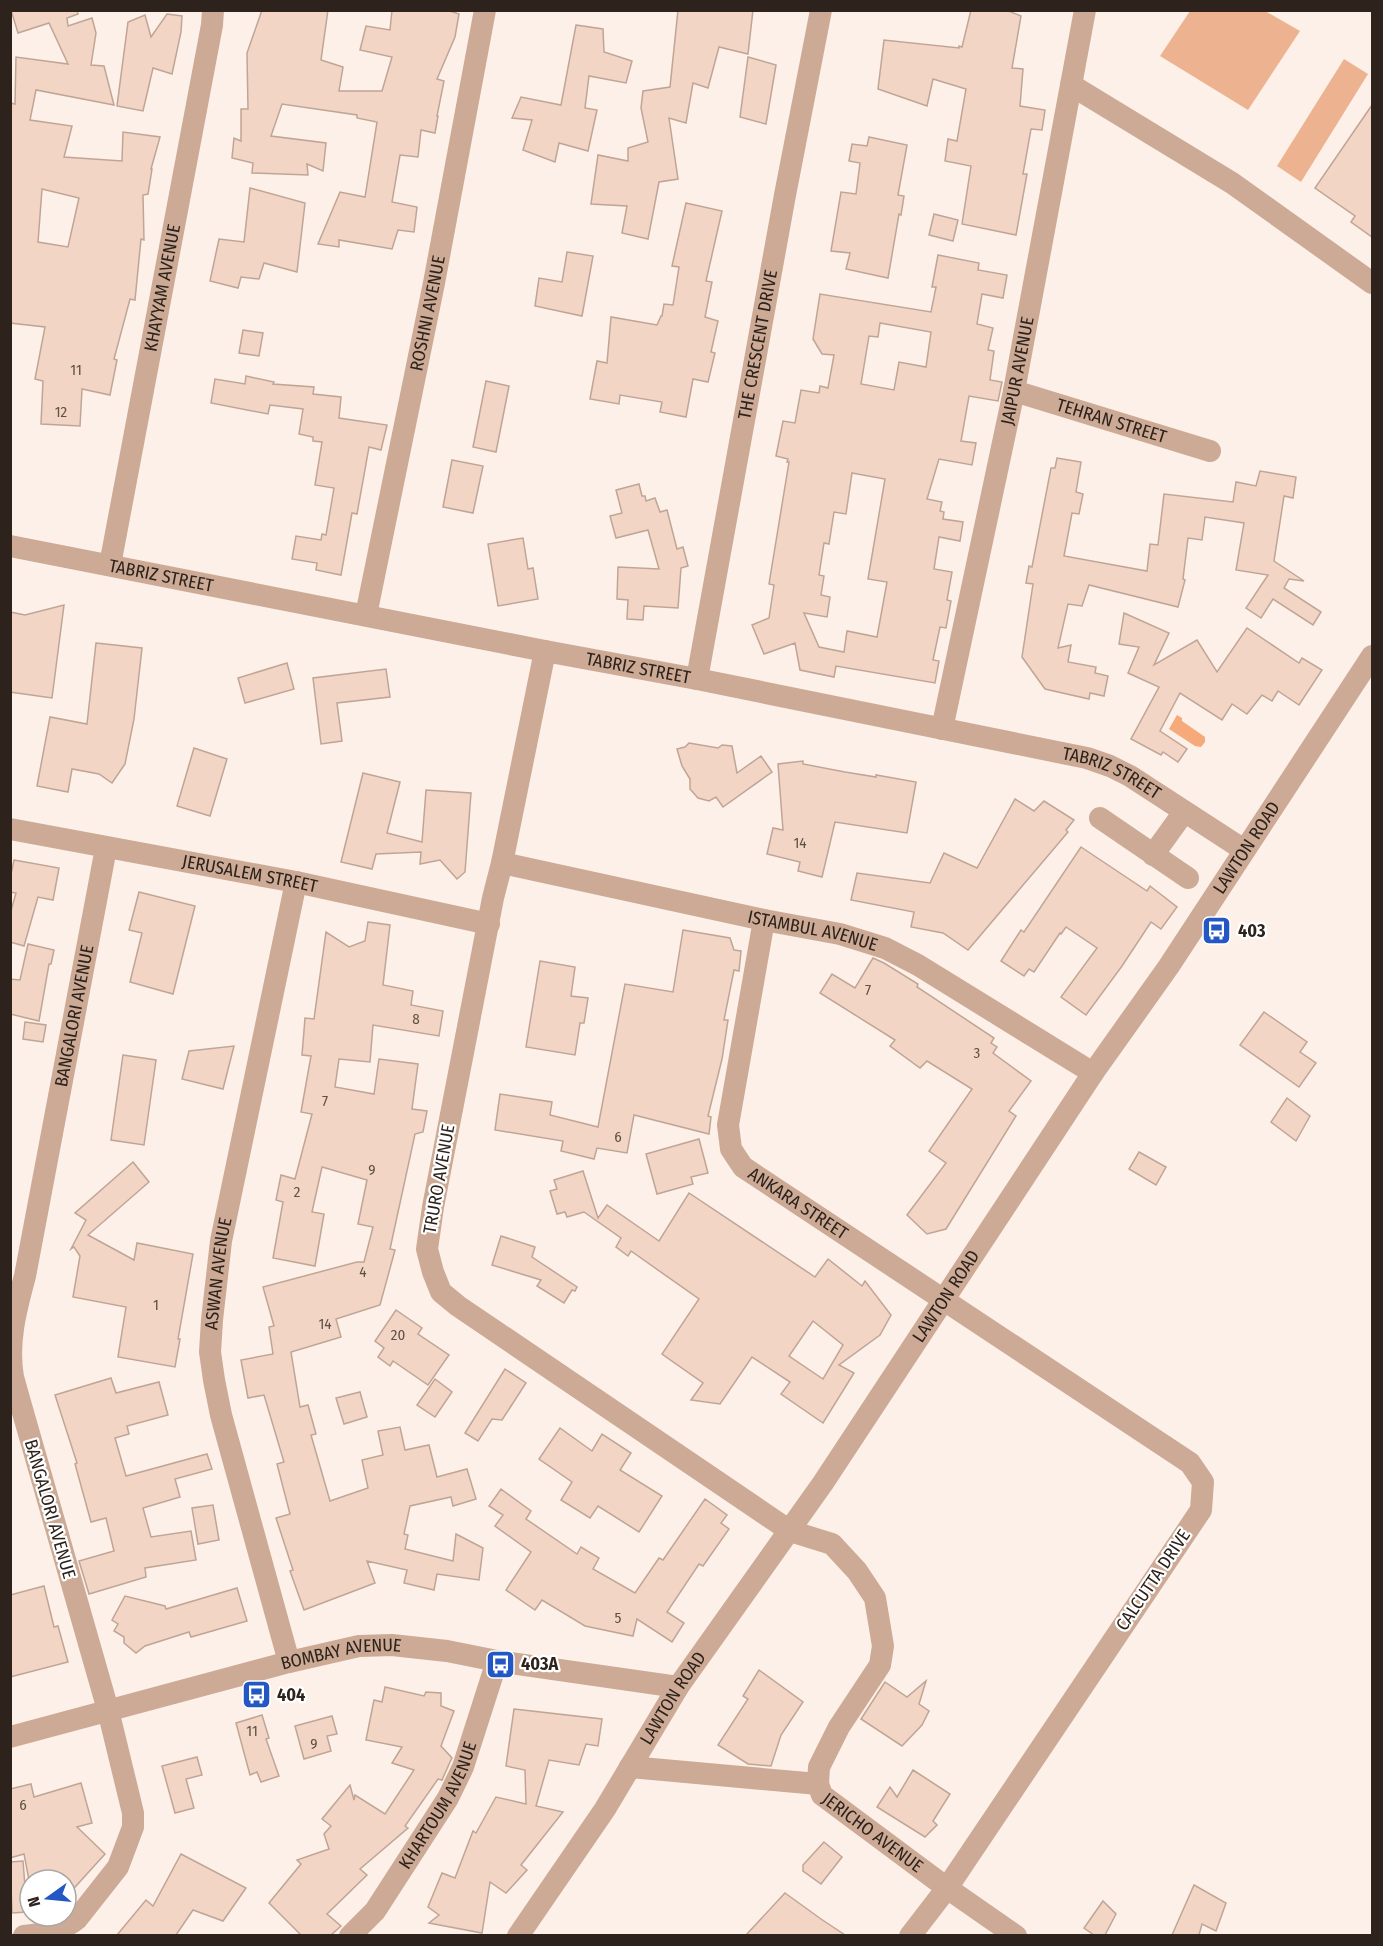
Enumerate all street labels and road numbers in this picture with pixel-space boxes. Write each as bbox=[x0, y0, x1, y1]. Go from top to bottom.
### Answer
street label: KHAYYAM AVENUE bbox=[140, 222, 185, 354]
street label: ROSHNI AVENUE bbox=[405, 254, 450, 373]
street label: THE CRESCENT DRIVE bbox=[733, 268, 782, 421]
street label: JAIPUR AVENUE bbox=[996, 315, 1039, 427]
street label: TEHRAN STREET bbox=[1054, 394, 1170, 448]
street label: TABRIZ STREET bbox=[107, 555, 216, 597]
street label: TABRIZ STREET bbox=[584, 648, 693, 689]
street label: TABRIZ STREET bbox=[1061, 742, 1166, 804]
street label: LAWTON ROAD bbox=[1208, 797, 1285, 898]
street label: JERUSALEM STREET bbox=[180, 850, 320, 898]
street label: ISTAMBUL AVENUE bbox=[746, 906, 880, 956]
street label: BANGALORI AVENUE bbox=[50, 943, 98, 1089]
street label: TRURO AVENUE bbox=[419, 1123, 459, 1235]
street label: ANKARA STREET bbox=[744, 1163, 853, 1245]
street label: ASWAN AVENUE bbox=[200, 1215, 237, 1330]
street label: LAWTON ROAD bbox=[908, 1246, 984, 1347]
street label: BANGALORI AVENUE bbox=[20, 1437, 80, 1581]
street label: CALCUTTA DRIVE bbox=[1111, 1525, 1195, 1635]
street label: BOMBAY AVENUE bbox=[278, 1634, 403, 1675]
street label: LAWTON ROAD bbox=[635, 1647, 711, 1748]
street label: KHARTOUM AVENUE bbox=[394, 1739, 481, 1873]
street label: JERICHO AVENUE bbox=[818, 1788, 927, 1877]

